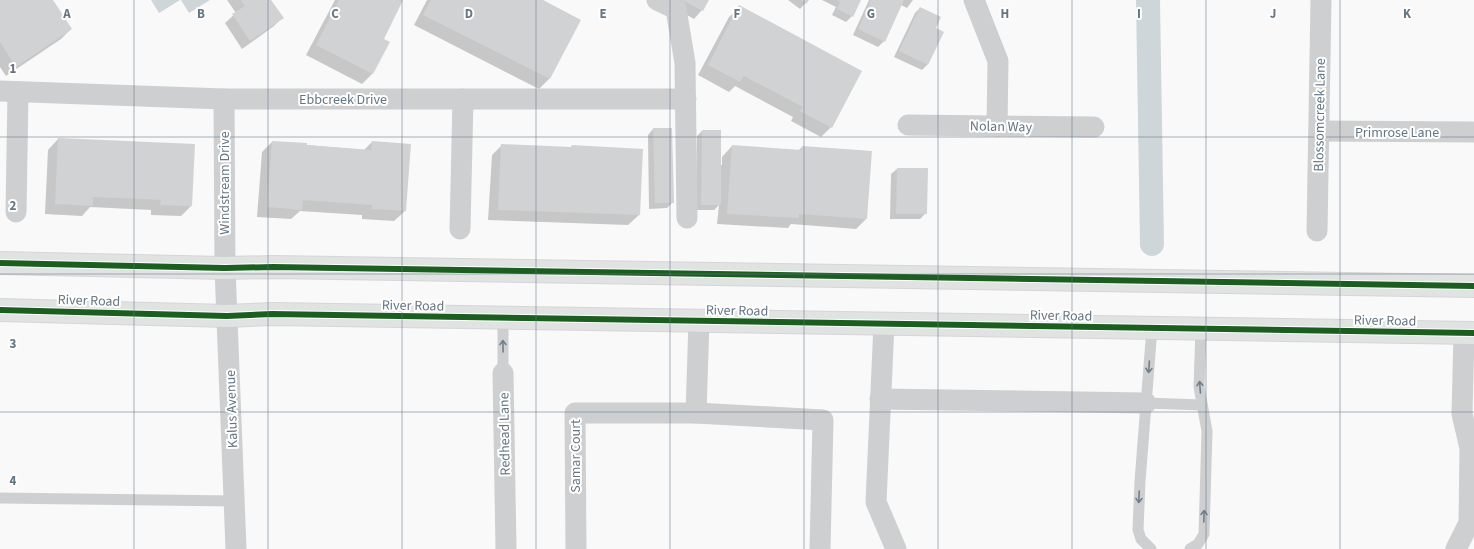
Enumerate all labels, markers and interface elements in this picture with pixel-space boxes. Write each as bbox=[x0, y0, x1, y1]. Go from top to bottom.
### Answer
text: A bbox=[62, 5, 71, 23]
text: B bbox=[197, 5, 205, 23]
text: C bbox=[331, 5, 339, 23]
text: D bbox=[465, 5, 473, 23]
text: E bbox=[599, 5, 607, 23]
text: F bbox=[734, 5, 741, 23]
text: G bbox=[867, 5, 875, 23]
text: H bbox=[1001, 5, 1009, 23]
text: I bbox=[1137, 5, 1141, 23]
text: J bbox=[1270, 5, 1276, 23]
text: K bbox=[1403, 5, 1412, 23]
street label: Blossomcreek Lane bbox=[1309, 58, 1331, 172]
text: 1 bbox=[10, 60, 17, 78]
street label: Ebbcreek Drive bbox=[299, 90, 387, 110]
street label: Nolan Way bbox=[970, 116, 1033, 138]
street label: Primrose Lane bbox=[1355, 123, 1439, 143]
street label: Windstream Drive bbox=[215, 131, 235, 235]
text: 2 bbox=[10, 197, 17, 215]
street label: River Road bbox=[57, 290, 121, 312]
street label: River Road bbox=[382, 295, 444, 317]
street label: River Road bbox=[706, 300, 768, 322]
street label: River Road bbox=[1030, 305, 1092, 327]
street label: River Road bbox=[1354, 310, 1416, 332]
text: 3 bbox=[10, 335, 17, 353]
one-way arrow bbox=[499, 340, 507, 353]
one-way arrow bbox=[1145, 360, 1152, 373]
street label: Kalus Avenue bbox=[221, 370, 243, 448]
one-way arrow bbox=[1196, 381, 1203, 394]
street label: Redhead Lane bbox=[494, 392, 516, 476]
street label: Samar Court bbox=[566, 419, 586, 493]
text: 4 bbox=[10, 472, 17, 490]
one-way arrow bbox=[1135, 490, 1143, 503]
one-way arrow bbox=[1201, 510, 1208, 523]

